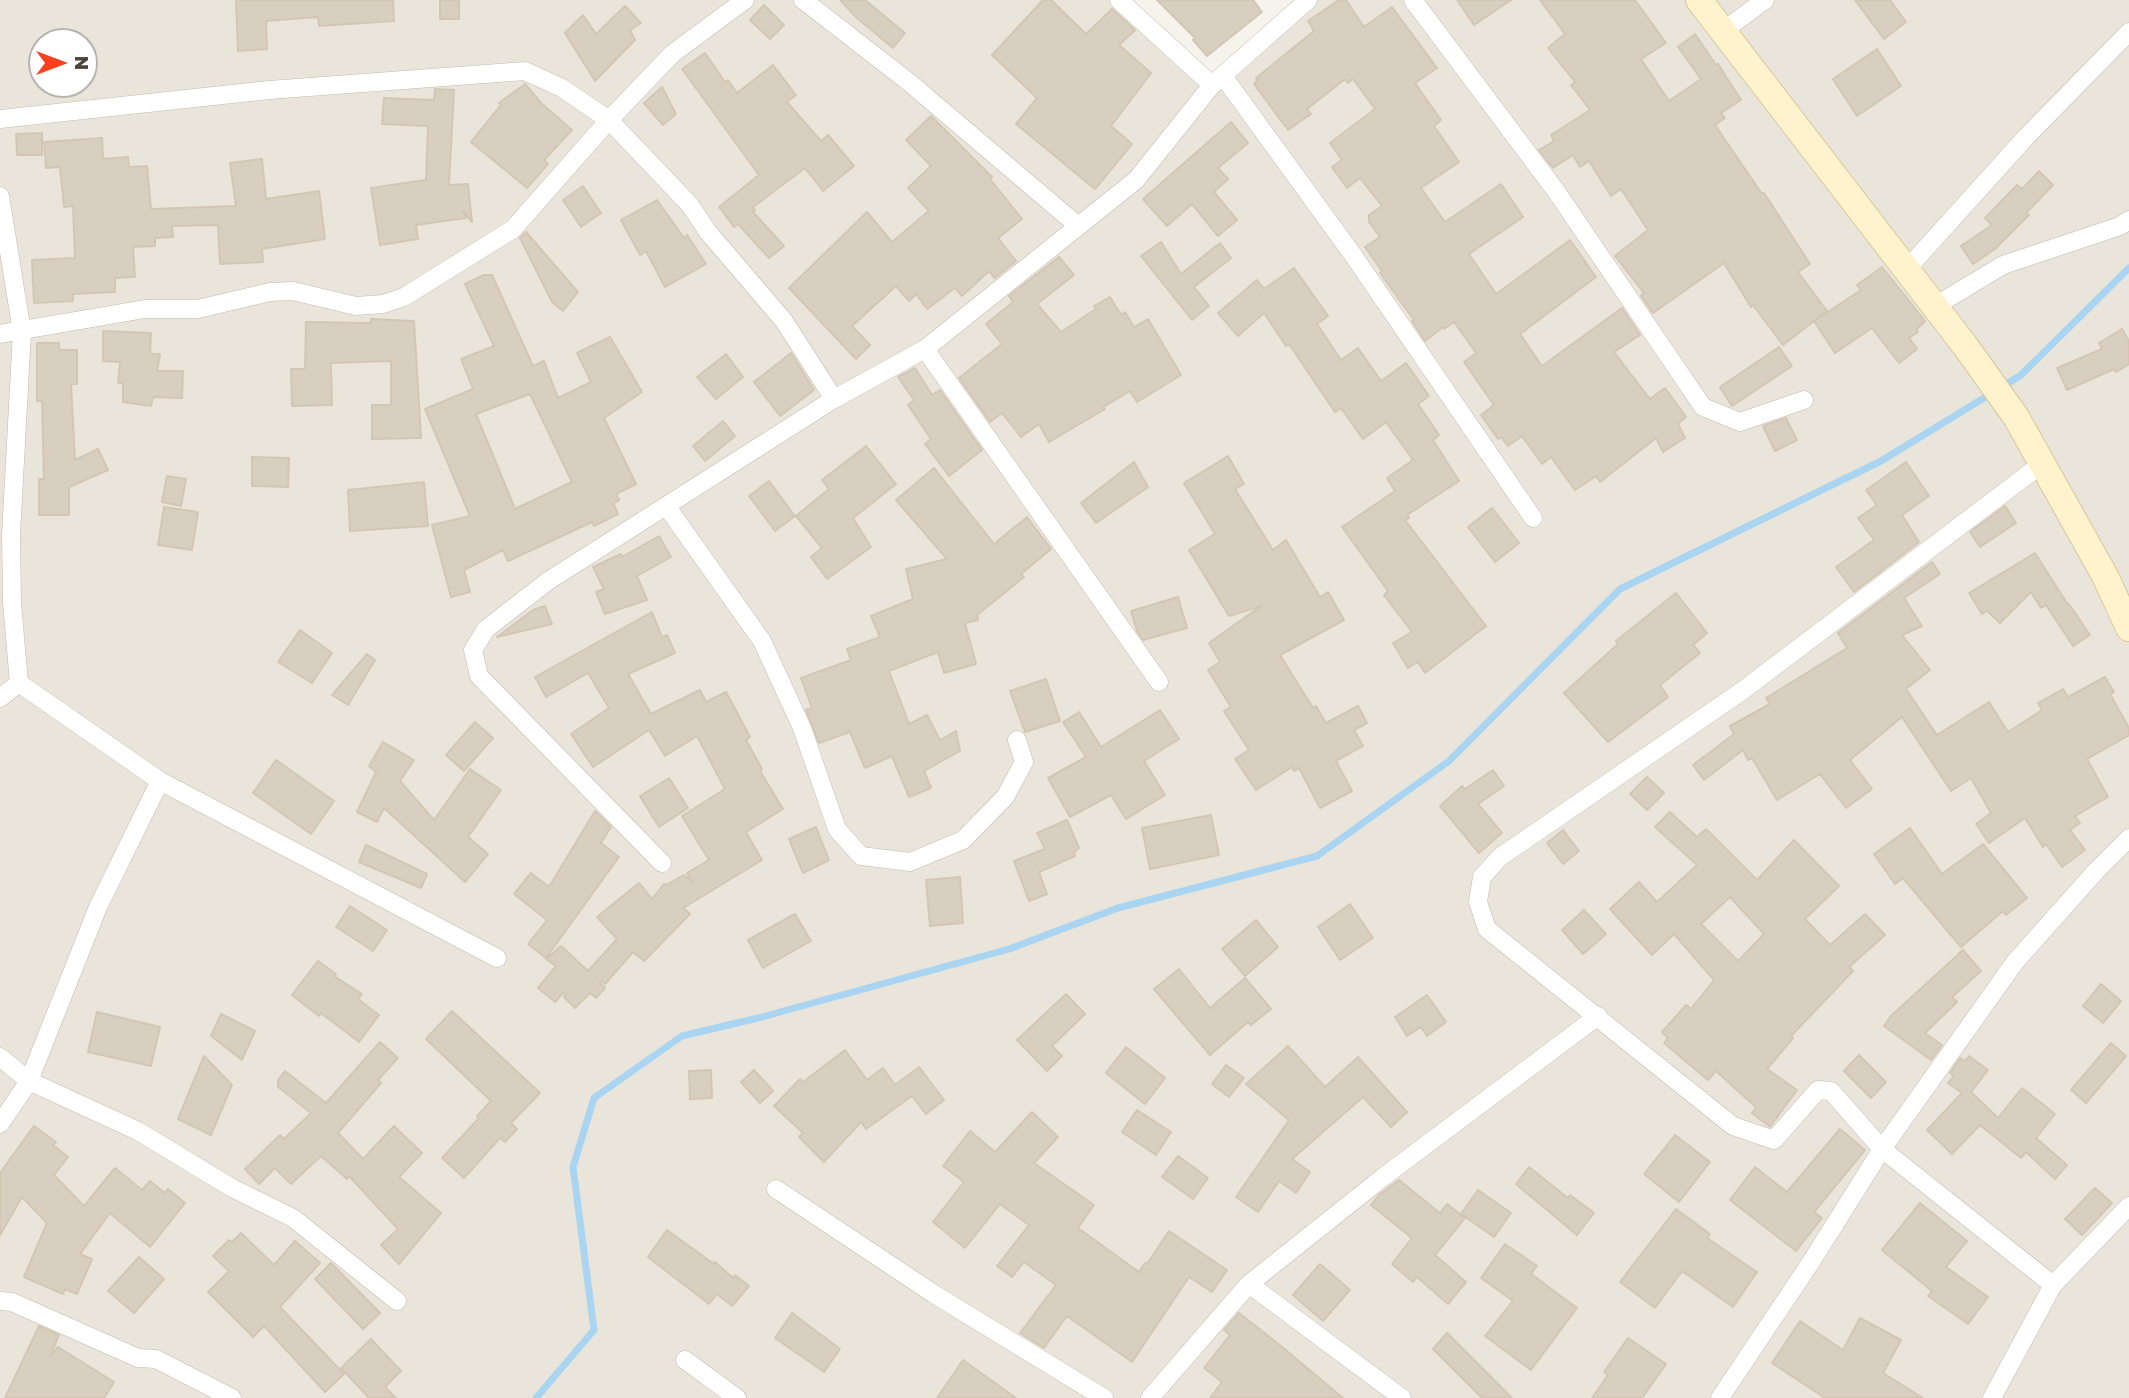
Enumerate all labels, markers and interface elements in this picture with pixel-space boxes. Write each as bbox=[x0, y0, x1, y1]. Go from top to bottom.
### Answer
north arrow bbox=[28, 28, 98, 98]
text: N bbox=[71, 56, 94, 70]

